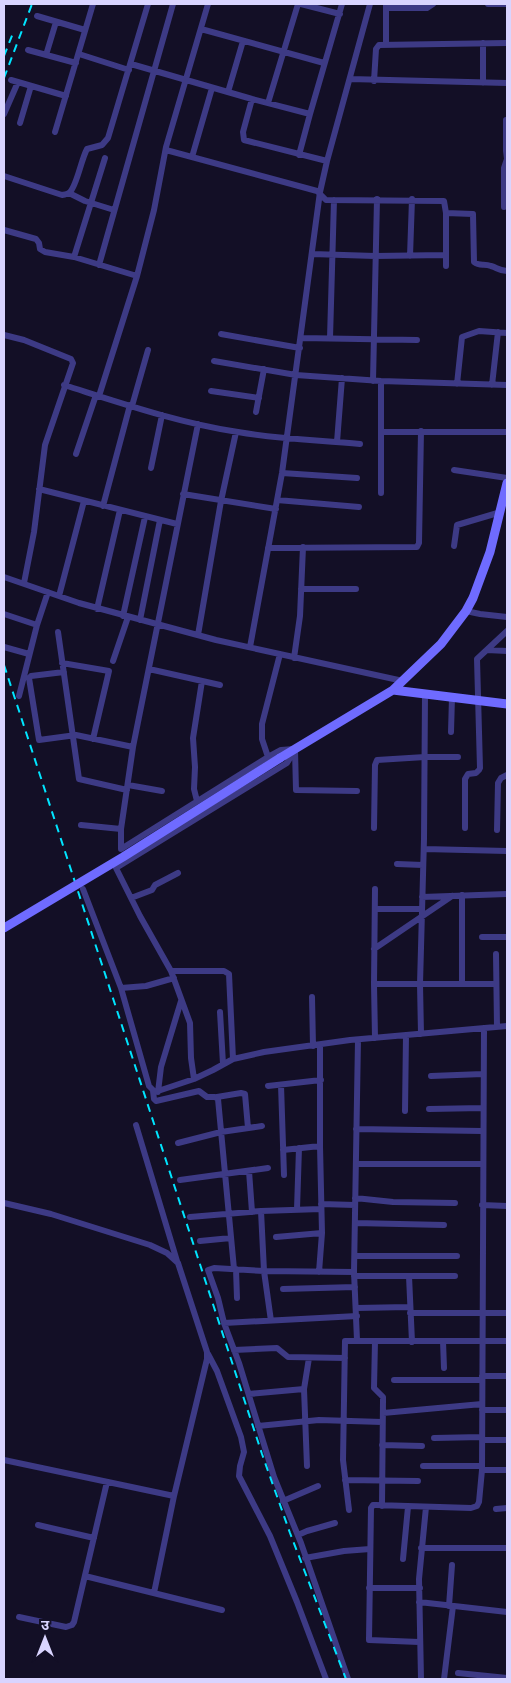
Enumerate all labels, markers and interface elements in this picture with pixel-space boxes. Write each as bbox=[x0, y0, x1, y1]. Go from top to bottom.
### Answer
north arrow bbox=[20, 1613, 70, 1663]
text: उ bbox=[41, 1617, 50, 1633]

